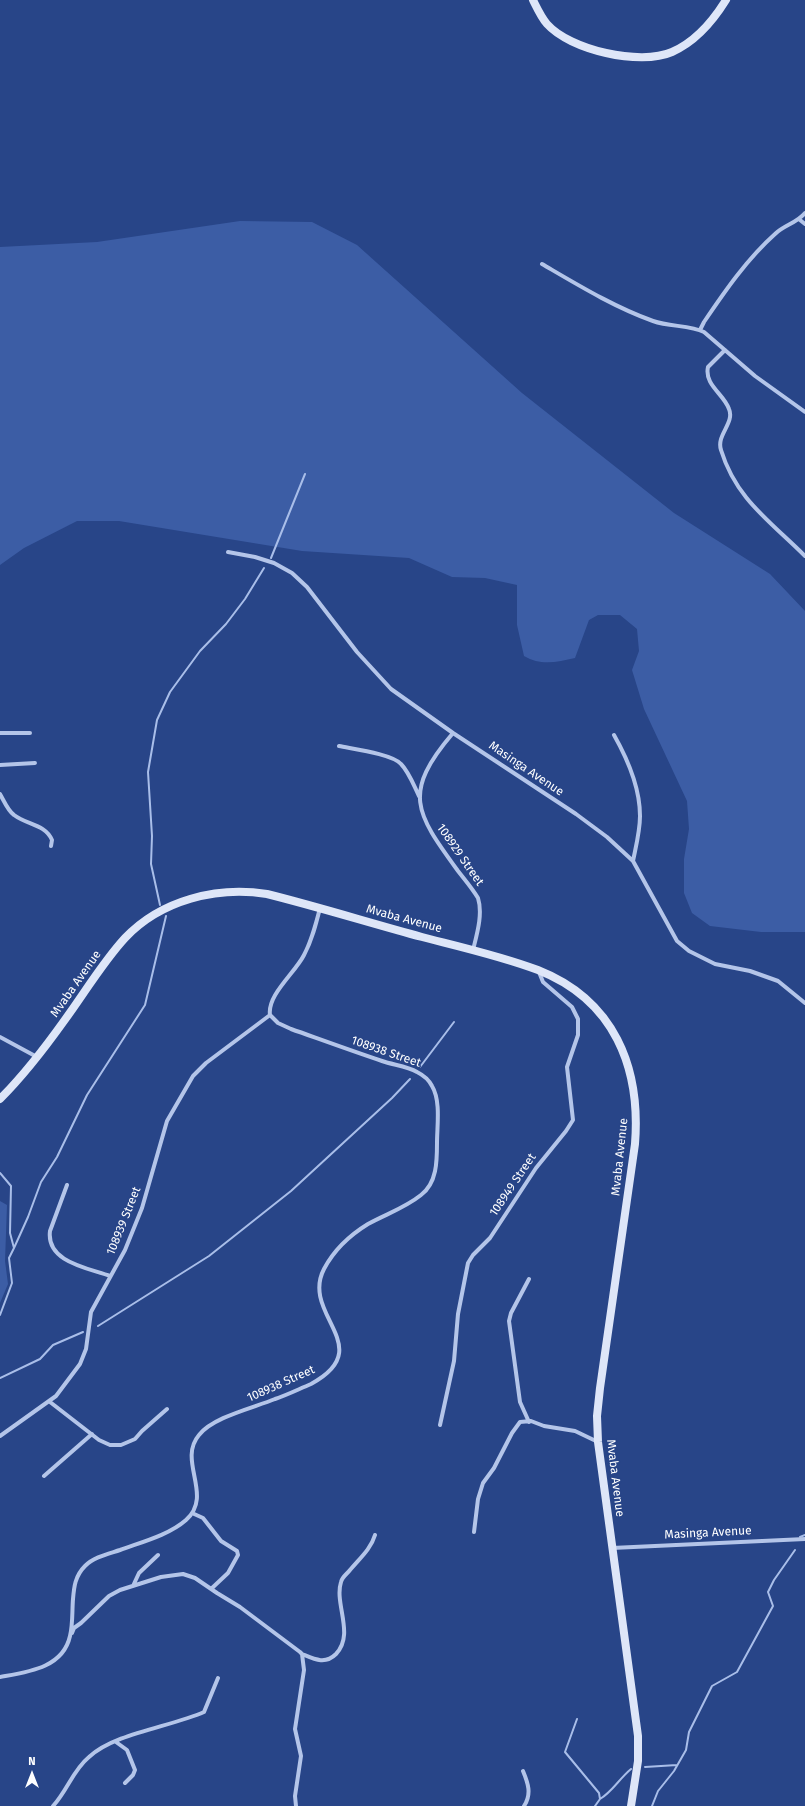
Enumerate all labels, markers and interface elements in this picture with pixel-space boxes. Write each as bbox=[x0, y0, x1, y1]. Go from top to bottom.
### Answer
street label: Masinga Avenue bbox=[486, 739, 566, 799]
street label: 108929 Street bbox=[433, 821, 487, 889]
street label: Mvaba Avenue bbox=[364, 902, 444, 936]
street label: Mvaba Avenue bbox=[48, 948, 104, 1020]
street label: 108938 Street bbox=[349, 1033, 423, 1071]
street label: Mvaba Avenue bbox=[609, 1117, 631, 1197]
street label: 108949 Street bbox=[487, 1151, 539, 1219]
street label: 108939 Street bbox=[104, 1185, 144, 1257]
street label: 108938 Street bbox=[245, 1363, 317, 1405]
street label: Mvaba Avenue bbox=[603, 1438, 627, 1518]
street label: Masinga Avenue bbox=[664, 1524, 752, 1542]
north arrow bbox=[12, 1754, 52, 1794]
text: N bbox=[28, 1755, 36, 1768]

